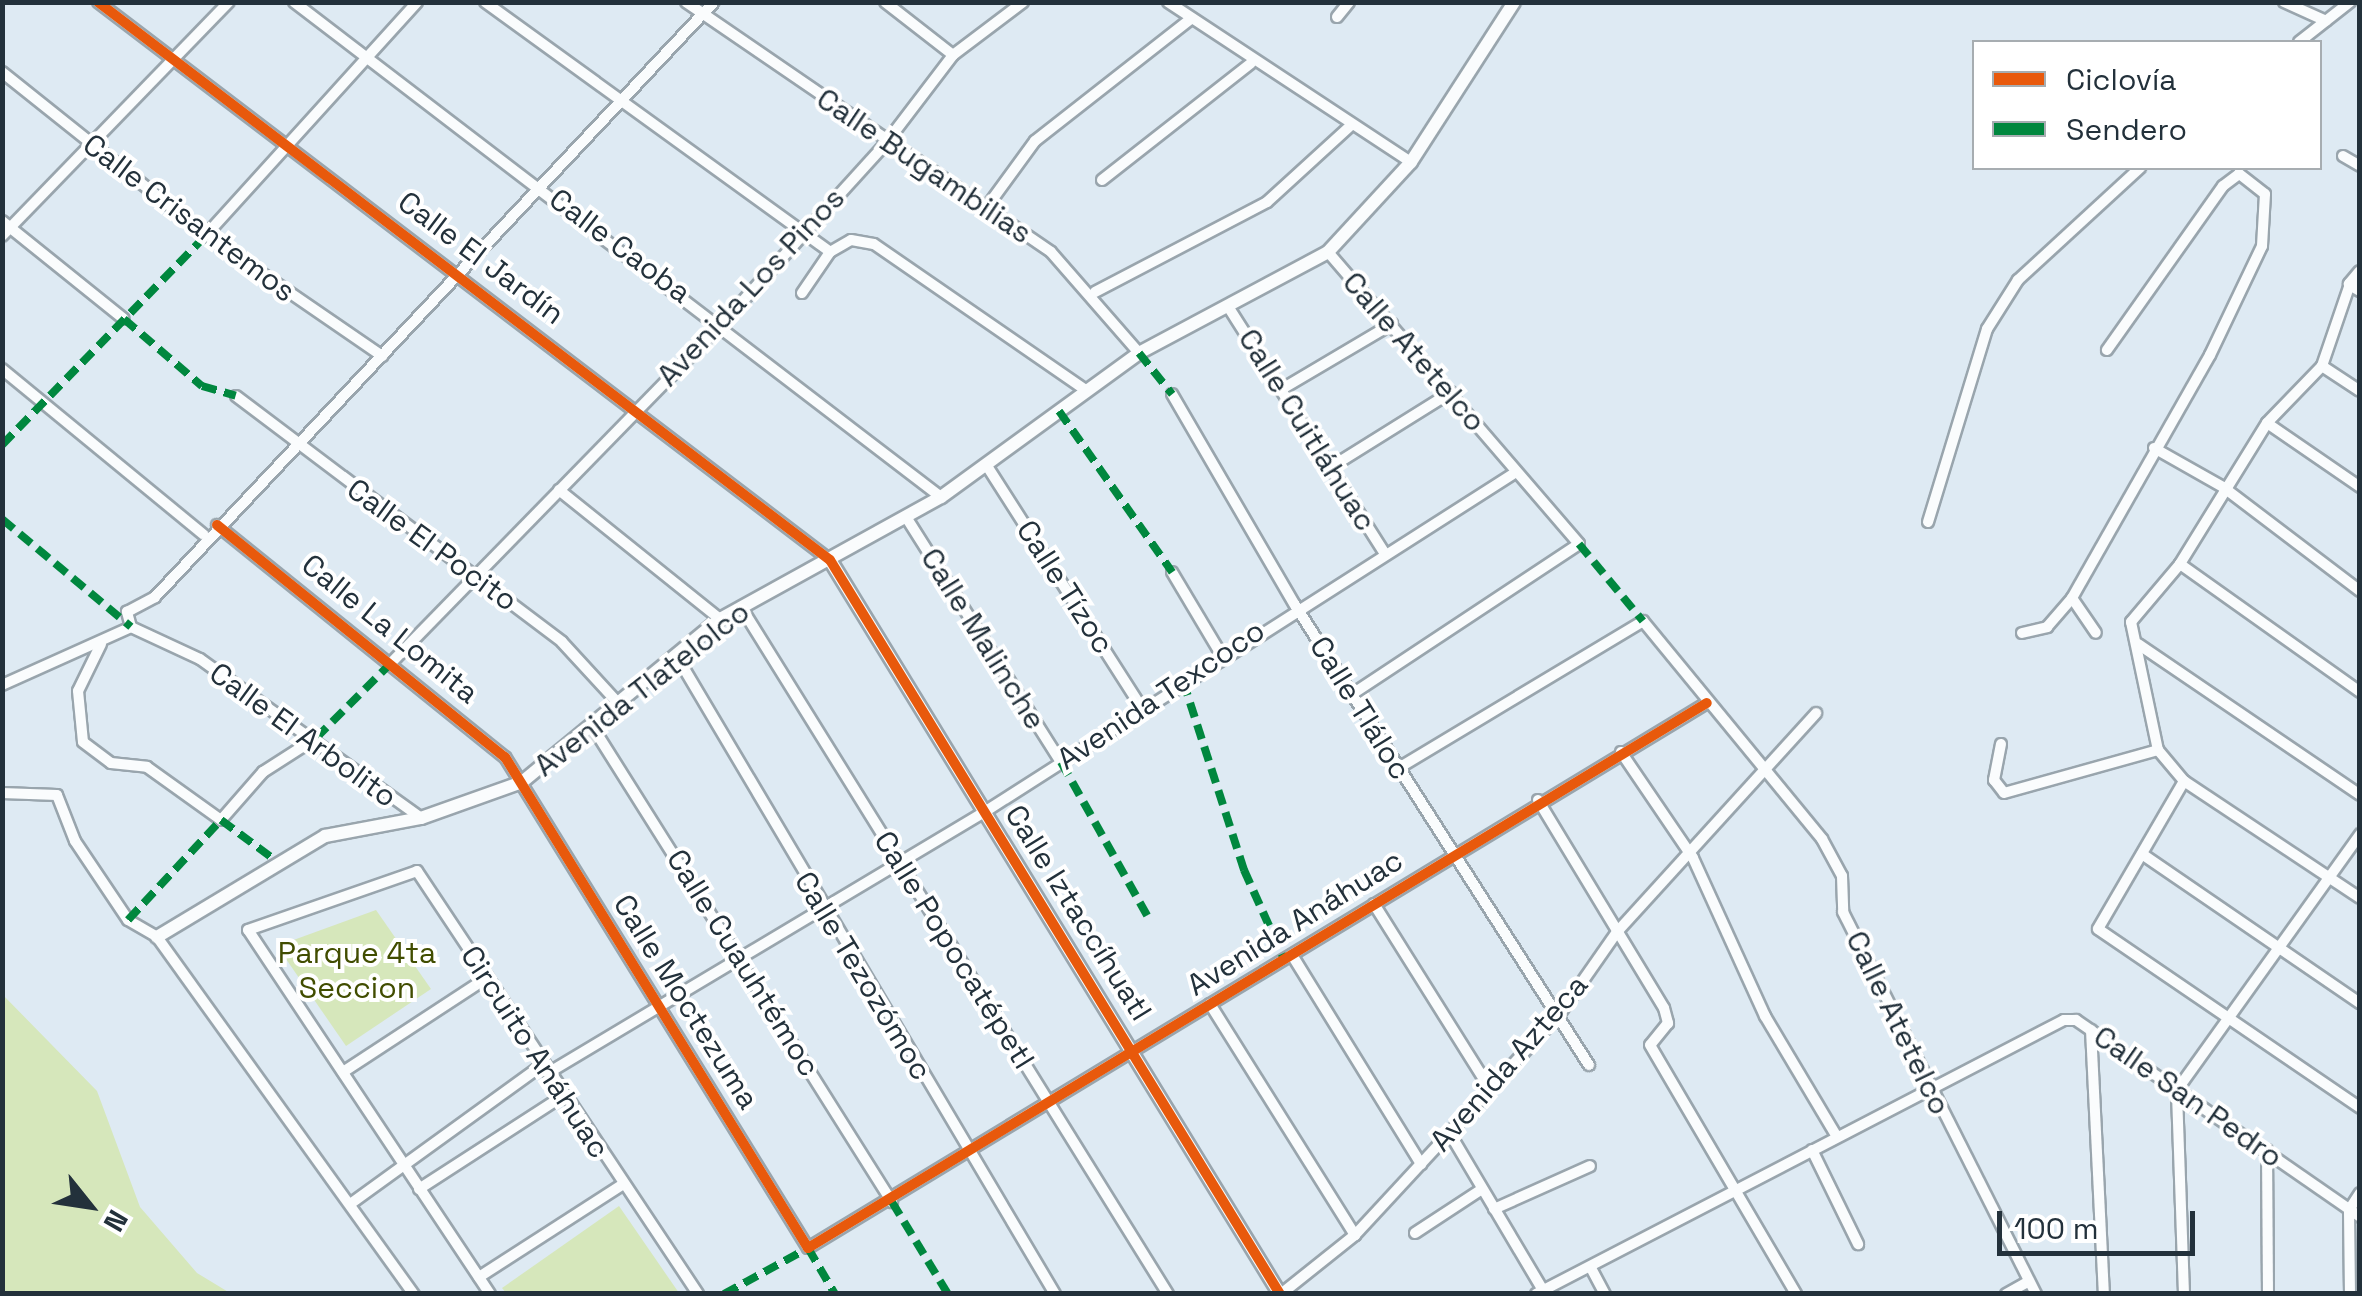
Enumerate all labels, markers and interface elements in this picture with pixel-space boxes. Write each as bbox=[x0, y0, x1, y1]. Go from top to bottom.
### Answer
legend bbox=[1972, 40, 2322, 170]
text: Ciclovía bbox=[2066, 60, 2177, 99]
street label: Calle Bugambilias bbox=[810, 81, 1038, 251]
text: Sendero bbox=[2066, 110, 2187, 149]
street label: Calle Crisantemos bbox=[76, 126, 302, 310]
street label: Avenida Los Pinos bbox=[650, 180, 852, 394]
street label: Calle Caoba bbox=[542, 181, 698, 311]
street label: Calle El Jardín bbox=[391, 184, 571, 332]
street label: Calle Atetelco bbox=[1335, 265, 1493, 439]
street label: Calle Cuitláhuac bbox=[1230, 322, 1384, 538]
street label: Calle El Pocito bbox=[340, 471, 524, 619]
street label: Calle Tízoc bbox=[1008, 513, 1122, 661]
street label: Calle Malinche bbox=[913, 542, 1053, 736]
street label: Calle La Lomita bbox=[294, 547, 486, 711]
street label: Avenida Tlatelolco bbox=[527, 594, 757, 784]
street label: Avenida Texcoco bbox=[1050, 612, 1272, 778]
street label: Calle Tláloc bbox=[1302, 629, 1418, 787]
street label: Calle El Arbolito bbox=[202, 655, 404, 815]
street label: Calle Iztaccíhuatl bbox=[997, 799, 1159, 1027]
street label: Calle Popocatépetl bbox=[866, 824, 1042, 1076]
street label: Avenida Anáhuac bbox=[1180, 842, 1410, 1004]
street label: Calle Cuauhtémoc bbox=[659, 843, 827, 1083]
street label: Calle Tezozómoc bbox=[786, 865, 940, 1087]
street label: Calle Moctezuma bbox=[606, 888, 766, 1116]
street label: Calle Atetelco bbox=[1838, 925, 1958, 1121]
park label: Parque 4ta Seccion bbox=[278, 935, 436, 1006]
street label: Circuito Anáhuac bbox=[453, 939, 617, 1165]
street label: Avenida Azteca bbox=[1422, 967, 1596, 1159]
street label: Calle San Pedro bbox=[2087, 1018, 2289, 1176]
north arrow bbox=[40, 1156, 140, 1256]
scale bar bbox=[2002, 1191, 2200, 1253]
text: N bbox=[96, 1204, 136, 1238]
text: 100 m bbox=[2014, 1209, 2099, 1248]

